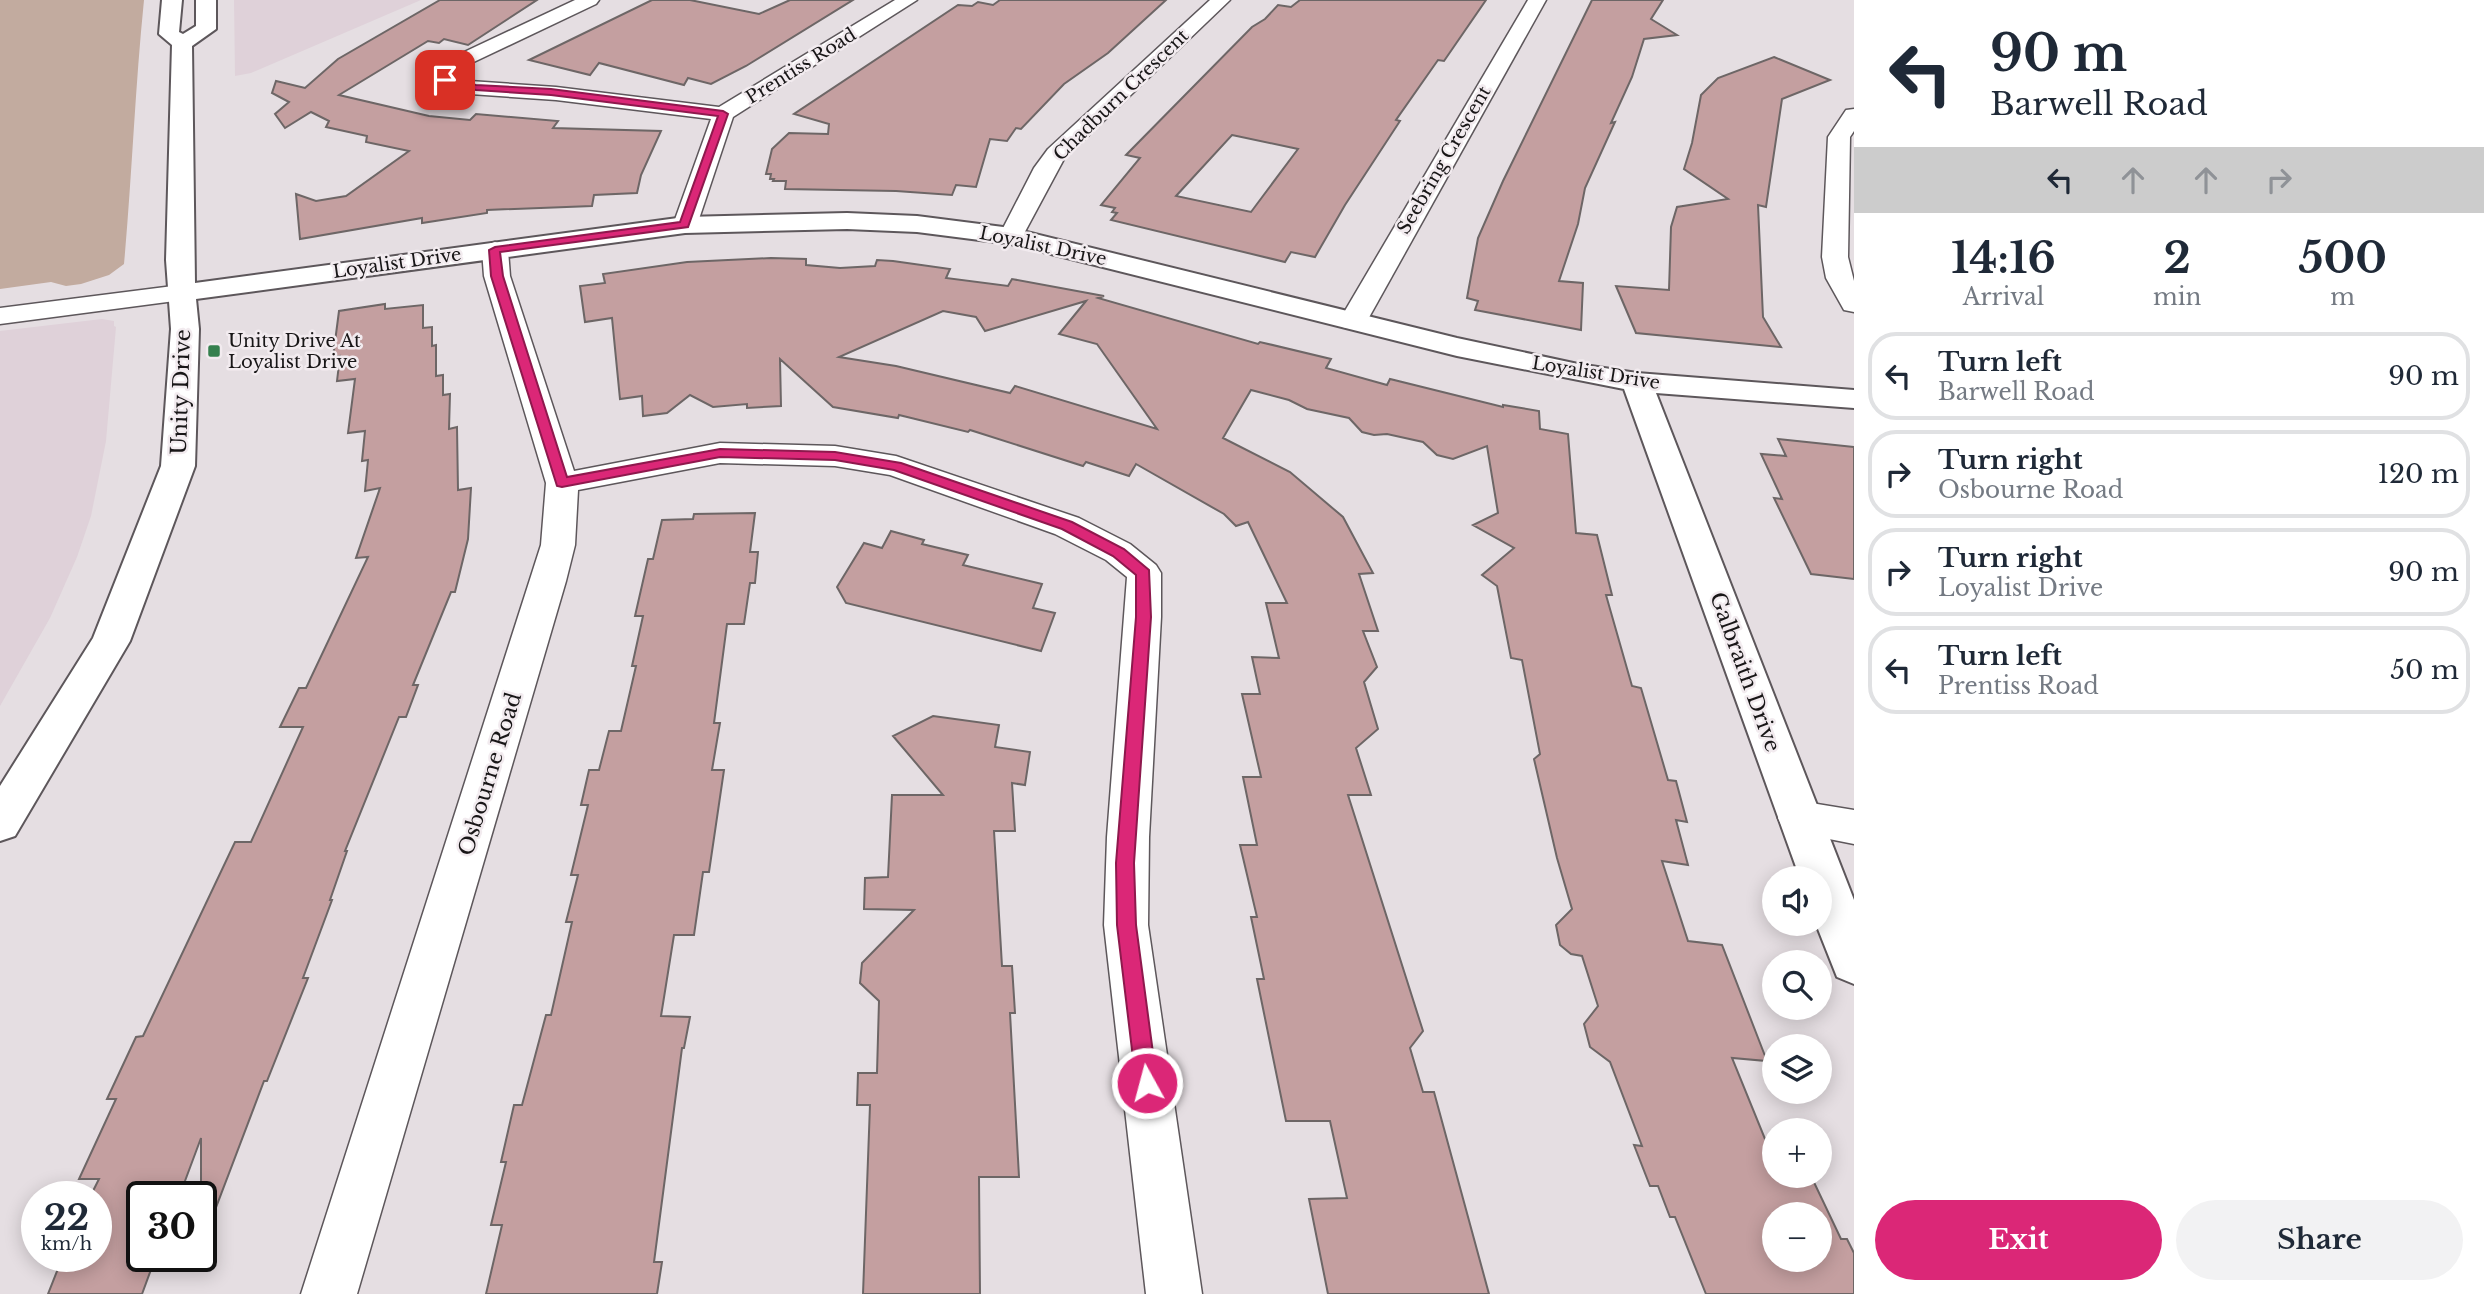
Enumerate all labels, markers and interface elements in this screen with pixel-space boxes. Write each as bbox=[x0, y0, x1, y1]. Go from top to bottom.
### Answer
street label: Prentiss Road bbox=[742, 23, 860, 109]
text: 90 m bbox=[1990, 23, 2127, 84]
street label: Chadburn Crescent bbox=[1049, 25, 1193, 165]
icon: left bbox=[1875, 28, 1966, 119]
pin bbox=[415, 50, 475, 110]
icon: arrive bbox=[426, 61, 464, 99]
street label: Seebring Crescent bbox=[1393, 82, 1495, 238]
text: Barwell Road bbox=[1990, 84, 2208, 124]
icon: left bbox=[2041, 161, 2079, 199]
icon: ahead bbox=[2114, 161, 2152, 199]
icon: ahead bbox=[2187, 161, 2225, 199]
icon: right bbox=[2260, 161, 2298, 199]
street label: Loyalist Drive bbox=[977, 222, 1109, 270]
text: 14:16 bbox=[1951, 232, 2056, 284]
text: 2 bbox=[2163, 232, 2191, 284]
text: 500 bbox=[2298, 232, 2387, 284]
street label: Loyalist Drive bbox=[331, 243, 463, 283]
text: Arrival bbox=[1963, 283, 2044, 311]
text: min bbox=[2153, 283, 2201, 311]
text: m bbox=[2330, 283, 2355, 311]
street label: Unity Drive bbox=[166, 329, 196, 455]
place label: Unity Drive At Loyalist Drive bbox=[228, 330, 361, 373]
marker: Unity Drive At Loyalist Drive bbox=[206, 343, 222, 359]
text: Turn left bbox=[1938, 346, 2062, 378]
street label: Loyalist Drive bbox=[1530, 352, 1662, 394]
icon: left bbox=[1879, 357, 1917, 395]
text: 90 m bbox=[2388, 360, 2459, 392]
text: Barwell Road bbox=[1938, 378, 2095, 406]
text: Turn right bbox=[1938, 444, 2083, 476]
icon: right bbox=[1879, 455, 1917, 493]
text: 120 m bbox=[2377, 458, 2459, 490]
text: Osbourne Road bbox=[1938, 476, 2123, 504]
text: Turn right bbox=[1938, 542, 2083, 574]
icon: right bbox=[1879, 553, 1917, 591]
text: 90 m bbox=[2388, 556, 2459, 588]
text: Loyalist Drive bbox=[1938, 574, 2103, 602]
street label: Galbraith Drive bbox=[1704, 589, 1786, 755]
text: Turn left bbox=[1938, 640, 2062, 672]
icon: left bbox=[1879, 651, 1917, 689]
text: 50 m bbox=[2390, 654, 2459, 686]
text: Prentiss Road bbox=[1938, 672, 2099, 700]
street label: Osbourne Road bbox=[453, 689, 527, 859]
map controls bbox=[1762, 866, 1832, 1272]
button: sound bbox=[1762, 866, 1832, 936]
button: search bbox=[1762, 950, 1832, 1020]
button: layers bbox=[1762, 1034, 1832, 1104]
position arrow bbox=[1110, 1046, 1184, 1120]
button: + bbox=[1762, 1118, 1832, 1188]
speed limit sign: 30 bbox=[126, 1181, 217, 1272]
text: 22 bbox=[44, 1196, 89, 1239]
button: Exit bbox=[1875, 1200, 2162, 1280]
button: Share bbox=[2176, 1200, 2463, 1280]
button: − bbox=[1762, 1202, 1832, 1272]
text: km/h bbox=[41, 1233, 92, 1255]

